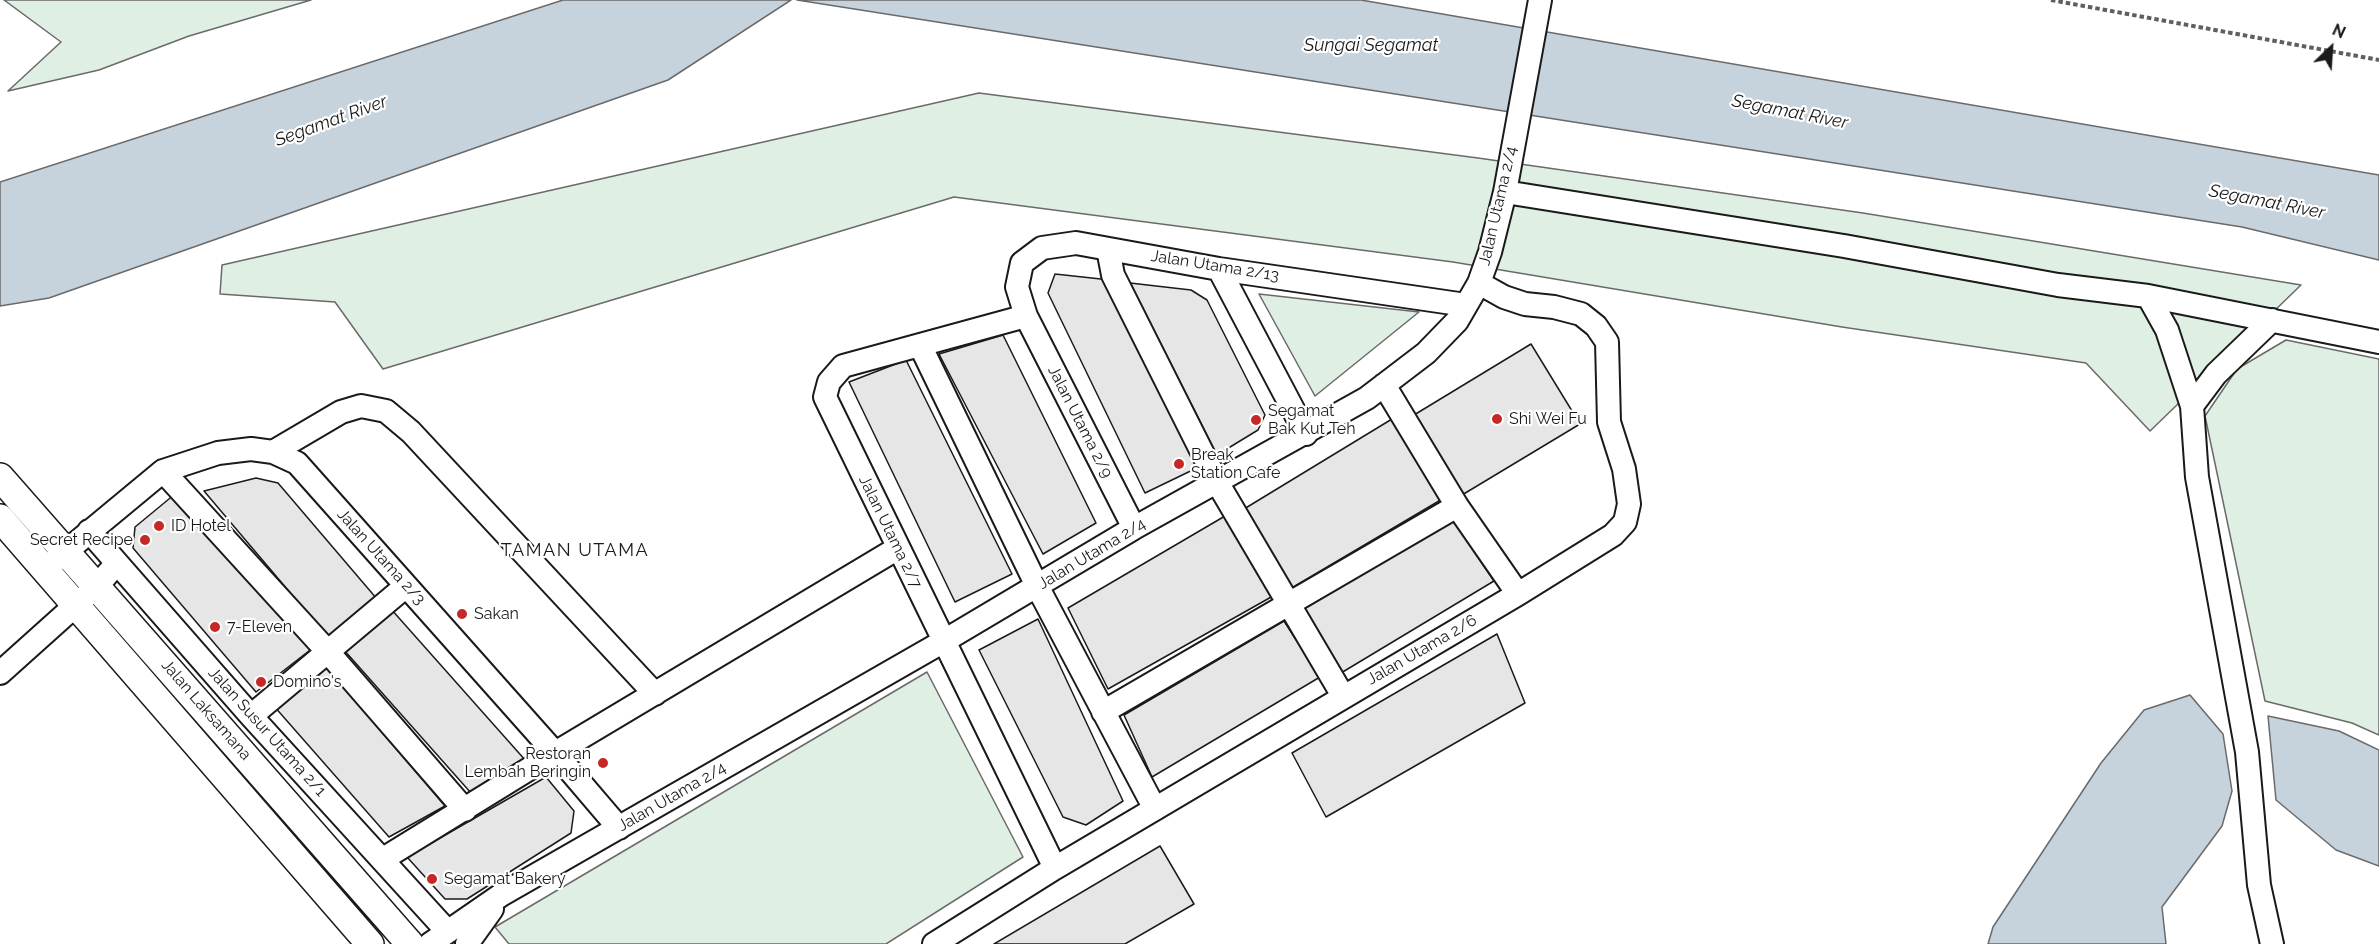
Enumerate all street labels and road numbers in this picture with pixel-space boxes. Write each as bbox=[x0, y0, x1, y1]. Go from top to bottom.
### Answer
street label: Jalan Utama 2/4 bbox=[1475, 145, 1521, 267]
street label: Jalan Utama 2/13 bbox=[1150, 246, 1280, 286]
street label: Jalan Utama 2/9 bbox=[1043, 363, 1117, 481]
street label: Jalan Utama 2/7 bbox=[854, 473, 926, 591]
street label: Jalan Utama 2/3 bbox=[333, 505, 429, 609]
street label: Jalan Utama 2/4 bbox=[1035, 514, 1149, 594]
street label: Jalan Utama 2/6 bbox=[1364, 611, 1480, 689]
street label: Jalan Laksamana bbox=[157, 656, 255, 764]
street label: Jalan Susur Utama 2/1 bbox=[204, 664, 330, 800]
street label: Jalan Utama 2/4 bbox=[615, 758, 729, 836]

